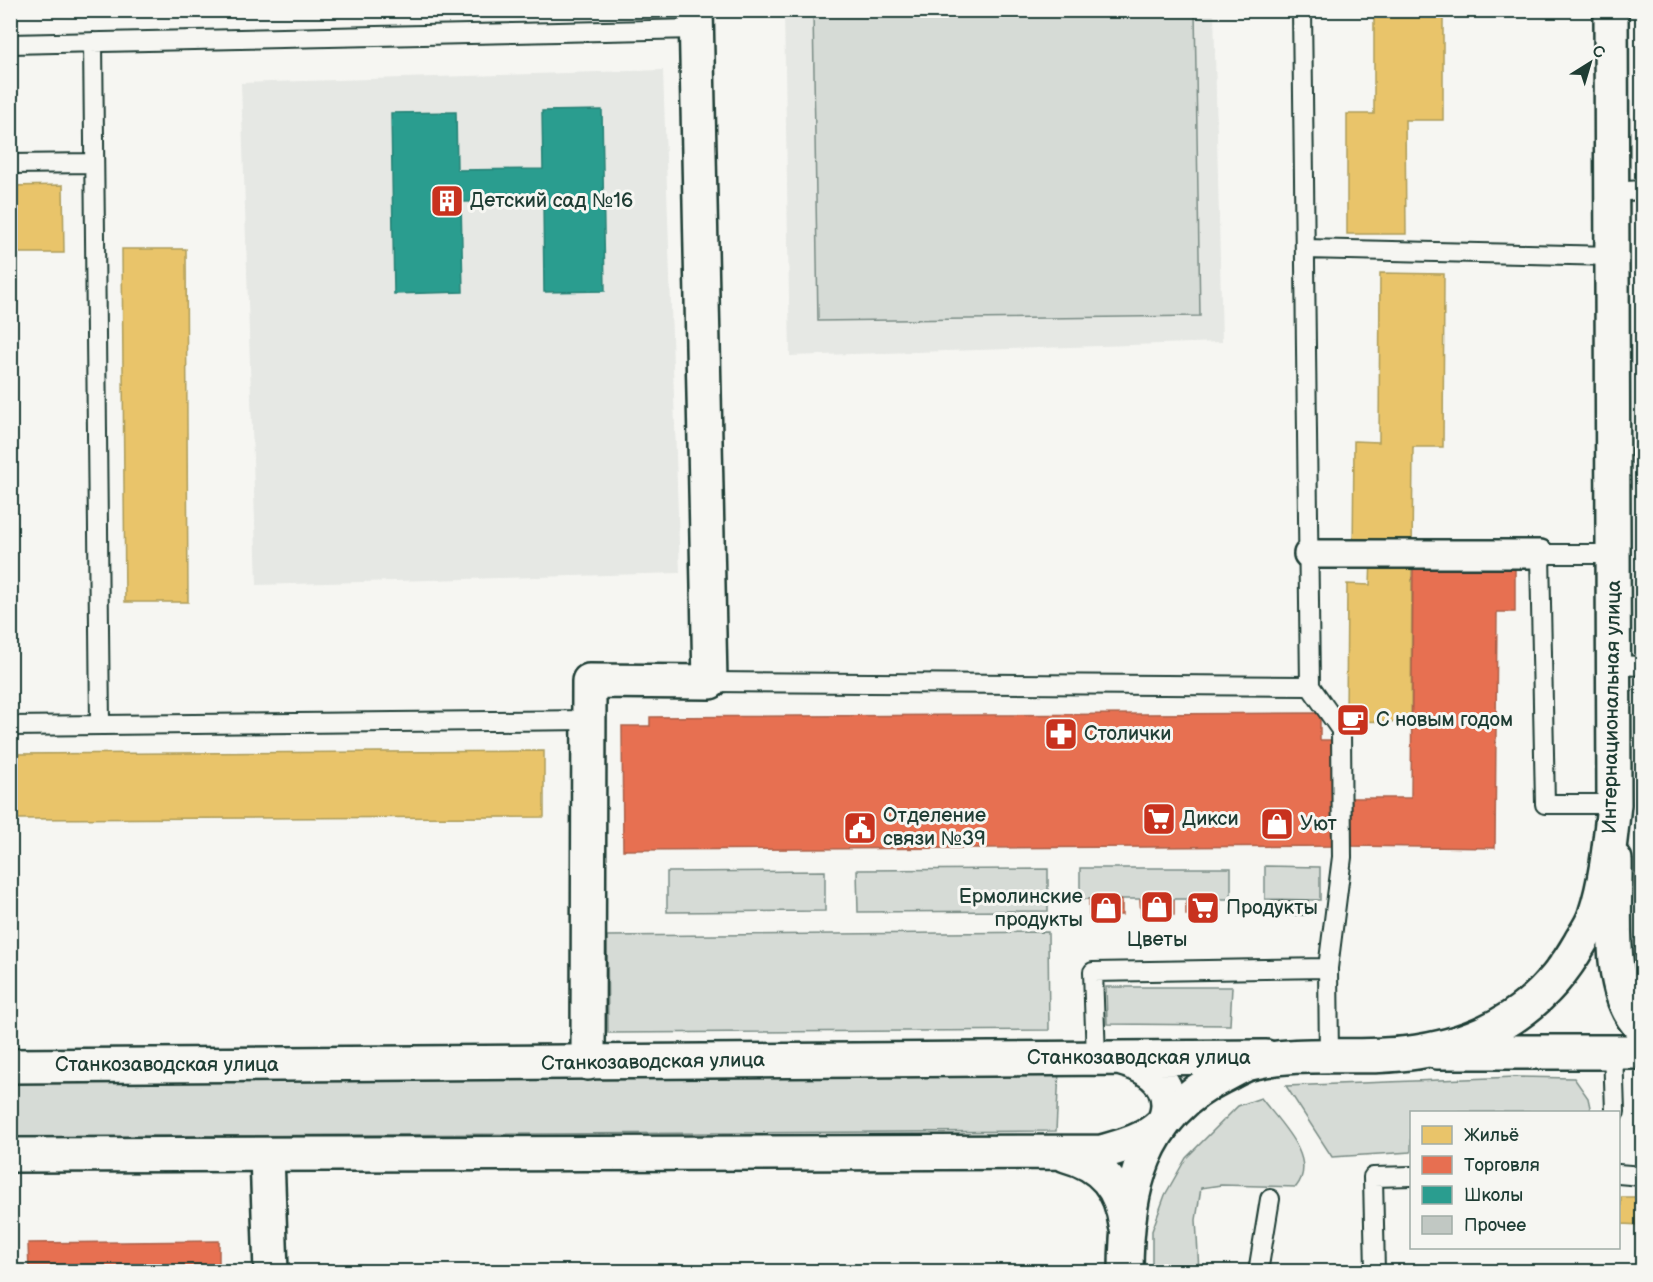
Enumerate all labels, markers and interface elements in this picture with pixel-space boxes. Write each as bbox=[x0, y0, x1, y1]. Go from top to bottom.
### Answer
north arrow bbox=[1560, 33, 1620, 93]
text: С bbox=[1588, 41, 1608, 63]
building icon: Детский сад №16 bbox=[429, 183, 465, 219]
place label: Детский сад №16 bbox=[470, 189, 633, 213]
street label: Интернациональная улица bbox=[1598, 580, 1626, 834]
cafe icon: С новым годом bbox=[1335, 702, 1371, 738]
place label: С новым годом bbox=[1376, 708, 1513, 732]
pharmacy icon: Столички bbox=[1043, 716, 1079, 752]
place label: Столички bbox=[1084, 722, 1171, 746]
supermarket icon: Дикси bbox=[1141, 801, 1177, 837]
place label: Отделение связи №39 bbox=[883, 804, 986, 851]
shop icon: Уют bbox=[1259, 806, 1295, 842]
place label: Дикси bbox=[1182, 807, 1239, 831]
public building icon: Отделение связи №39 bbox=[842, 810, 878, 846]
place label: Уют bbox=[1300, 812, 1338, 836]
place label: Ермолинские продукты bbox=[959, 885, 1083, 932]
shop icon: Цветы bbox=[1139, 889, 1175, 925]
shop icon: Ермолинские продукты bbox=[1088, 890, 1124, 926]
supermarket icon: Продукты bbox=[1185, 890, 1221, 926]
place label: Продукты bbox=[1226, 896, 1318, 920]
place label: Цветы bbox=[1127, 928, 1187, 952]
street label: Станкозаводская улица bbox=[1027, 1046, 1251, 1070]
street label: Станкозаводская улица bbox=[541, 1048, 765, 1076]
street label: Станкозаводская улица bbox=[55, 1053, 279, 1077]
legend bbox=[1410, 1111, 1620, 1249]
text: Жильё bbox=[1464, 1125, 1519, 1146]
text: Торговля bbox=[1464, 1155, 1540, 1176]
text: Школы bbox=[1464, 1185, 1523, 1206]
text: Прочее bbox=[1464, 1215, 1526, 1236]

